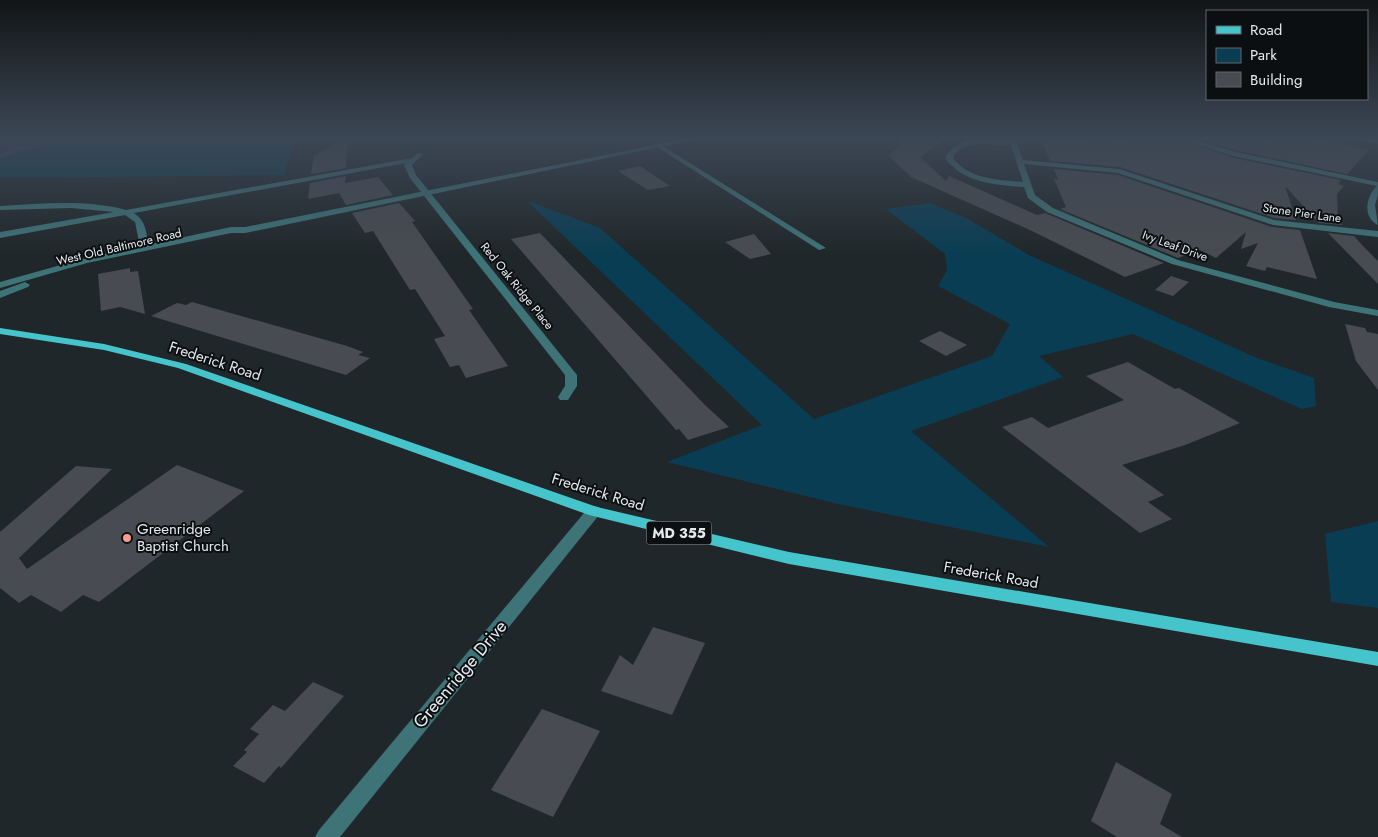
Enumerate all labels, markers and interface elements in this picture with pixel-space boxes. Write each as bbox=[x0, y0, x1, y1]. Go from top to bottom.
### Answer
legend bbox=[1206, 10, 1368, 100]
text: Road bbox=[1250, 19, 1282, 41]
text: Park bbox=[1250, 44, 1277, 66]
text: Building bbox=[1250, 69, 1302, 91]
street label: Stone Pier Lane bbox=[1261, 199, 1343, 227]
street label: West Old Baltimore Road bbox=[55, 224, 183, 270]
street label: Ivy Leaf Drive bbox=[1140, 226, 1210, 266]
street label: Red Oak Ridge Place bbox=[476, 238, 558, 334]
street label: Frederick Road bbox=[166, 336, 264, 386]
street label: Frederick Road bbox=[549, 467, 647, 517]
place label: Greenridge Baptist Church bbox=[137, 518, 229, 557]
road number: MD 355 bbox=[646, 522, 712, 544]
marker: Greenridge Baptist Church bbox=[121, 532, 133, 544]
street label: Frederick Road bbox=[942, 556, 1040, 594]
street label: Greenridge Drive bbox=[407, 614, 513, 734]

